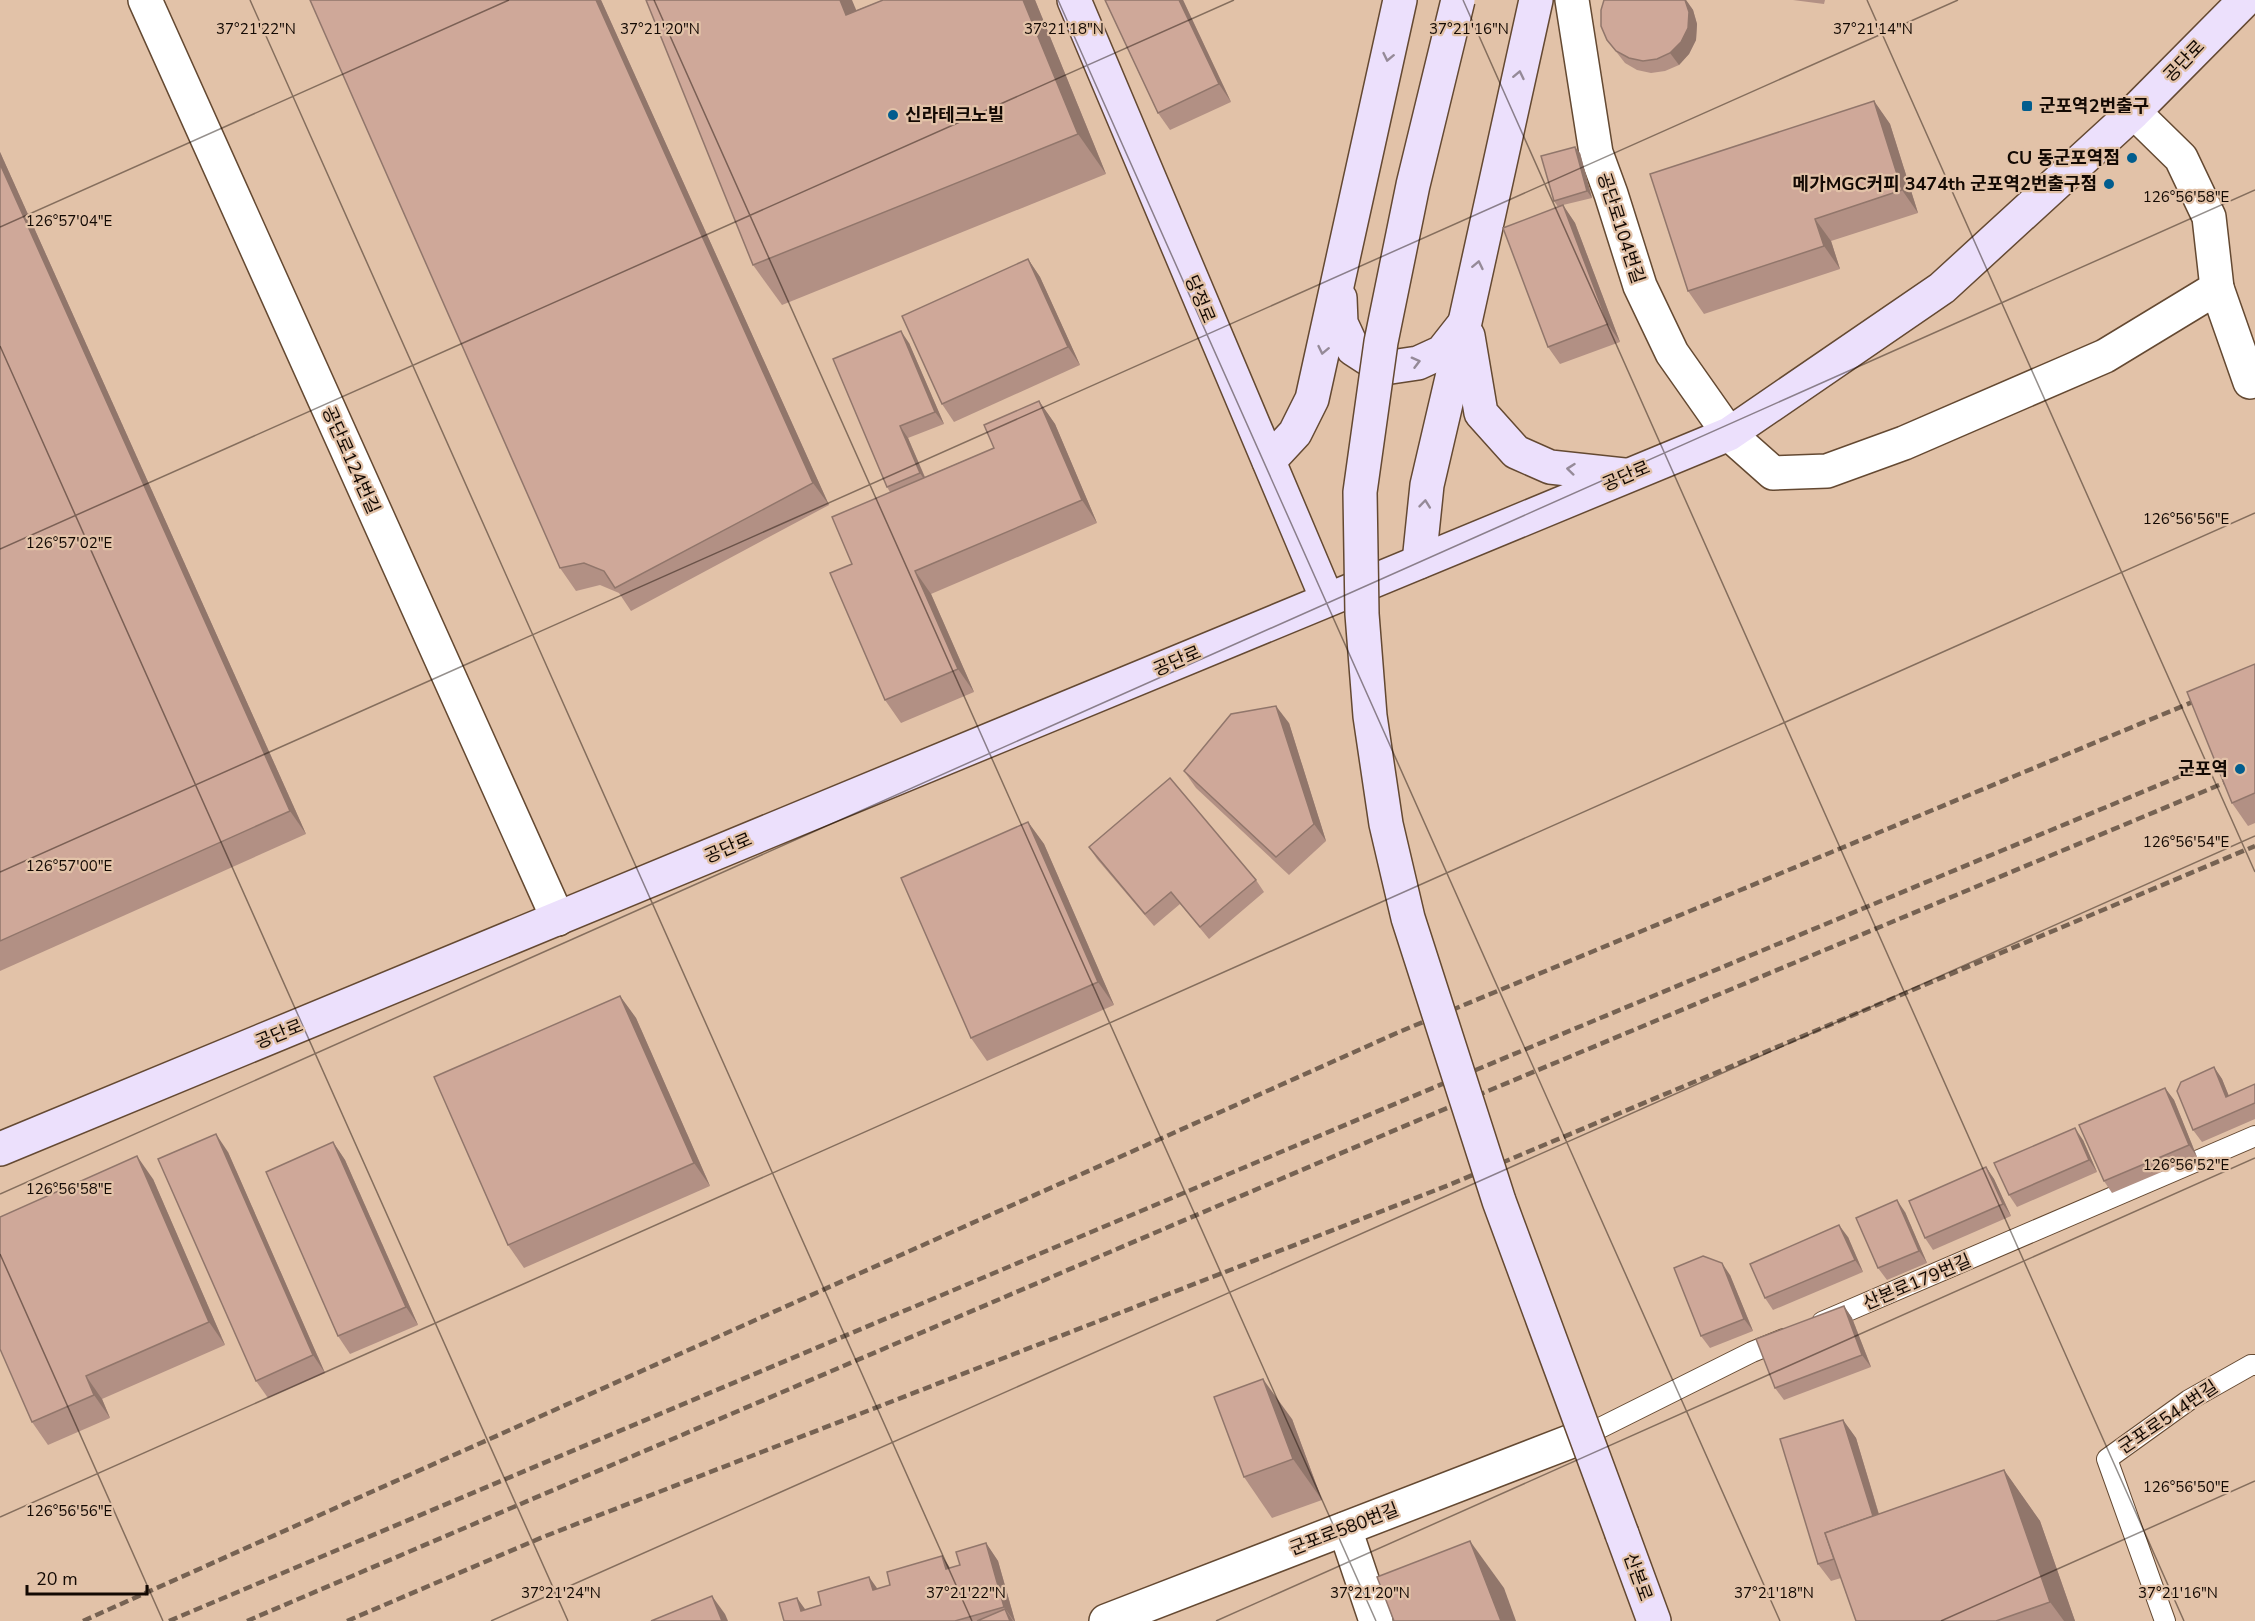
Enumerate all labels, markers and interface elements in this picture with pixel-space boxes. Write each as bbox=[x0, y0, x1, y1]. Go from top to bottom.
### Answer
text: 37°21'22"N bbox=[216, 19, 296, 39]
text: 37°21'20"N bbox=[620, 19, 700, 39]
text: 37°21'18"N bbox=[1024, 19, 1104, 39]
text: 37°21'16"N bbox=[1429, 19, 1509, 39]
text: 37°21'14"N bbox=[1833, 19, 1913, 39]
street label: 공단로 bbox=[2158, 35, 2210, 87]
one-way arrow bbox=[1382, 52, 1395, 62]
one-way arrow bbox=[1512, 70, 1525, 80]
place label: 군포역2번출구 bbox=[2039, 94, 2149, 118]
marker: 군포역2번출구 bbox=[2020, 99, 2034, 113]
place label: 신라테크노빌 bbox=[905, 103, 1004, 127]
marker: 신라테크노빌 bbox=[886, 108, 900, 122]
place label: CU 동군포역점 bbox=[2007, 146, 2120, 170]
marker: CU 동군포역점 bbox=[2125, 151, 2139, 165]
street label: 공단로104번길 bbox=[1592, 170, 1650, 286]
place label: 메가MGC커피 3474th 군포역2번출구점 bbox=[1793, 172, 2097, 196]
marker: 메가MGC커피 3474th 군포역2번출구점 bbox=[2102, 177, 2116, 191]
text: 126°56'58"E bbox=[2143, 187, 2229, 207]
text: 126°57'04"E bbox=[26, 211, 112, 231]
one-way arrow bbox=[1470, 260, 1483, 270]
street label: 당정로 bbox=[1179, 271, 1221, 327]
one-way arrow bbox=[1317, 345, 1330, 355]
one-way arrow bbox=[1410, 357, 1421, 369]
street label: 공단로124번길 bbox=[317, 402, 385, 518]
street label: 공단로 bbox=[1598, 455, 1654, 497]
one-way arrow bbox=[1567, 463, 1576, 476]
one-way arrow bbox=[1418, 499, 1431, 509]
text: 126°56'56"E bbox=[2143, 509, 2229, 529]
text: 126°57'02"E bbox=[26, 533, 112, 553]
street label: 공단로 bbox=[1149, 640, 1205, 682]
place label: 군포역 bbox=[2178, 757, 2228, 781]
marker: 군포역 bbox=[2233, 762, 2247, 776]
street label: 공단로 bbox=[700, 827, 756, 869]
text: 126°56'54"E bbox=[2143, 832, 2229, 852]
text: 126°57'00"E bbox=[26, 856, 112, 876]
street label: 공단로 bbox=[251, 1014, 307, 1054]
text: 126°56'52"E bbox=[2143, 1155, 2229, 1175]
text: 126°56'58"E bbox=[26, 1179, 112, 1199]
street label: 산본로179번길 bbox=[1859, 1248, 1975, 1316]
street label: 군포로544번길 bbox=[2114, 1375, 2222, 1459]
text: 126°56'50"E bbox=[2143, 1477, 2229, 1497]
street label: 군포로580번길 bbox=[1286, 1497, 1402, 1561]
text: 126°56'56"E bbox=[26, 1501, 112, 1521]
street label: 산본로 bbox=[1618, 1550, 1658, 1604]
scale bar bbox=[27, 1558, 147, 1596]
text: 20 m bbox=[36, 1567, 78, 1591]
text: 37°21'24"N bbox=[521, 1583, 601, 1603]
text: 37°21'22"N bbox=[926, 1583, 1006, 1603]
text: 37°21'20"N bbox=[1330, 1583, 1410, 1603]
text: 37°21'18"N bbox=[1734, 1583, 1814, 1603]
text: 37°21'16"N bbox=[2138, 1583, 2218, 1603]

